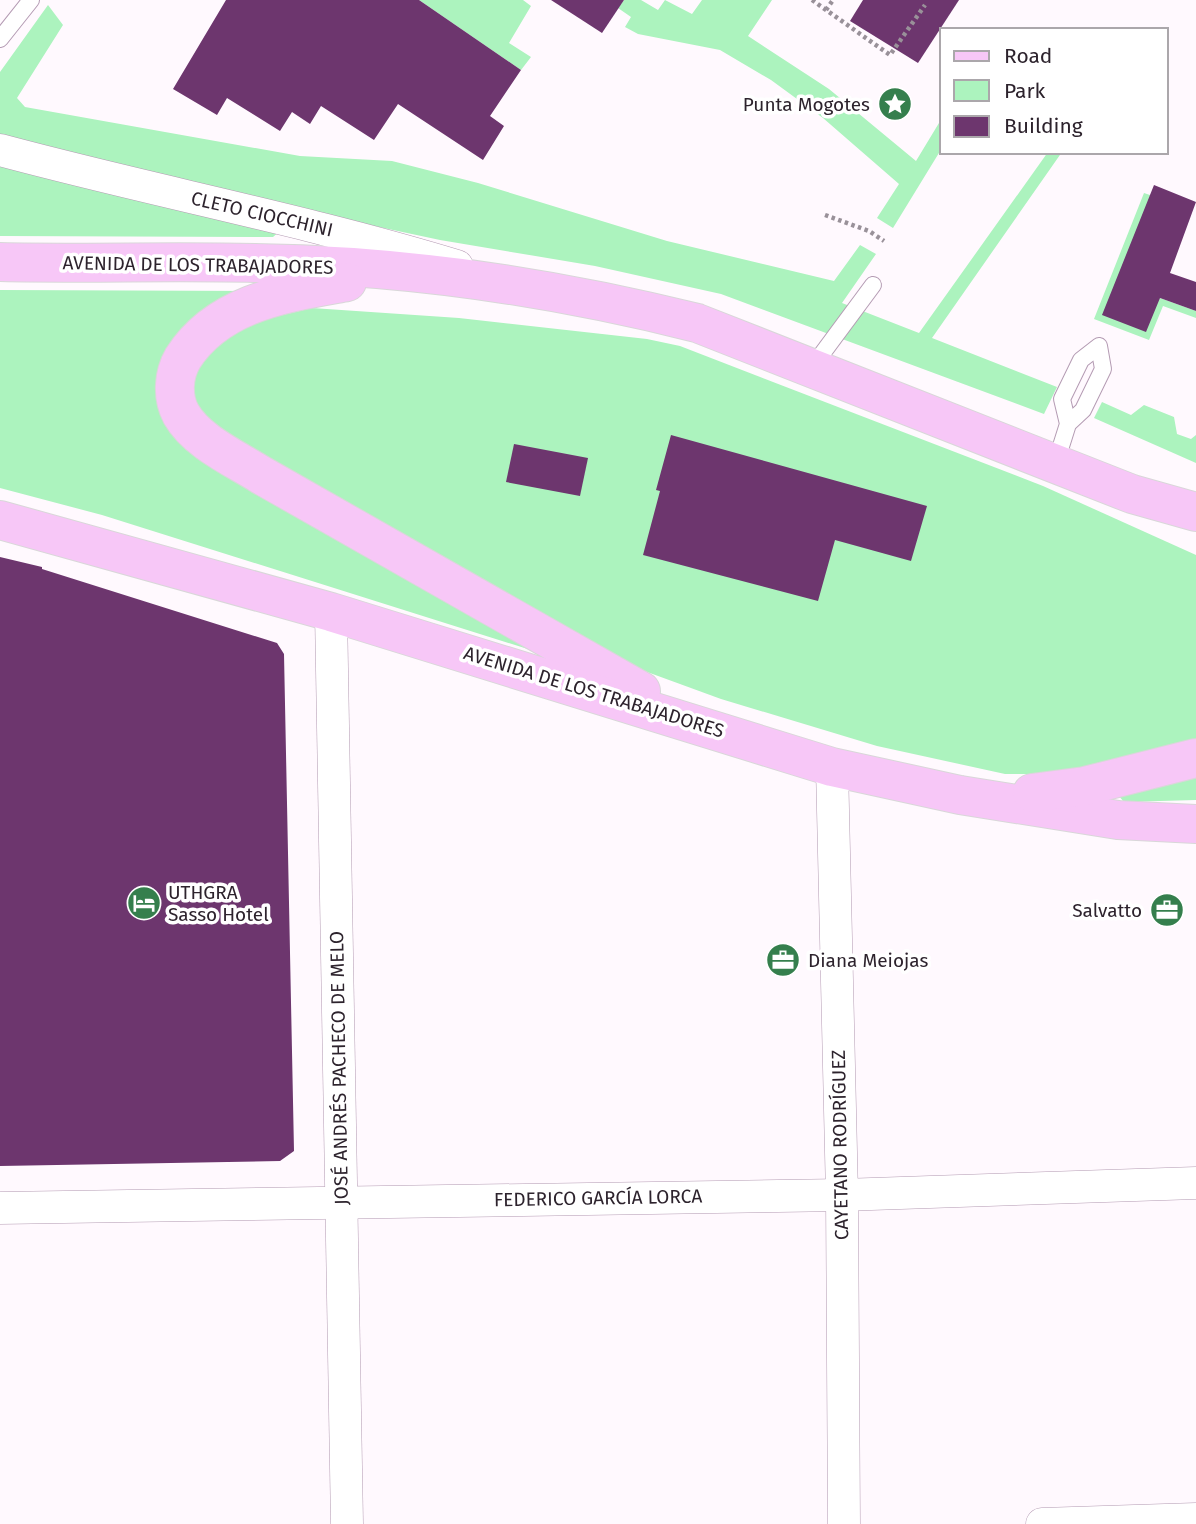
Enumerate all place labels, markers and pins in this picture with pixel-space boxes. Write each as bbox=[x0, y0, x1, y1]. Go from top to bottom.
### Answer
place icon: Punta Mogotes bbox=[876, 85, 914, 123]
place label: Punta Mogotes bbox=[743, 93, 870, 116]
place label: UTHGRA Sasso Hotel bbox=[168, 881, 269, 926]
hotel icon: UTHGRA Sasso Hotel bbox=[125, 884, 163, 922]
office icon: Salvatto bbox=[1148, 891, 1186, 929]
place label: Salvatto bbox=[1072, 899, 1142, 922]
office icon: Diana Meiojas bbox=[764, 941, 802, 979]
place label: Diana Meiojas bbox=[808, 949, 928, 972]

